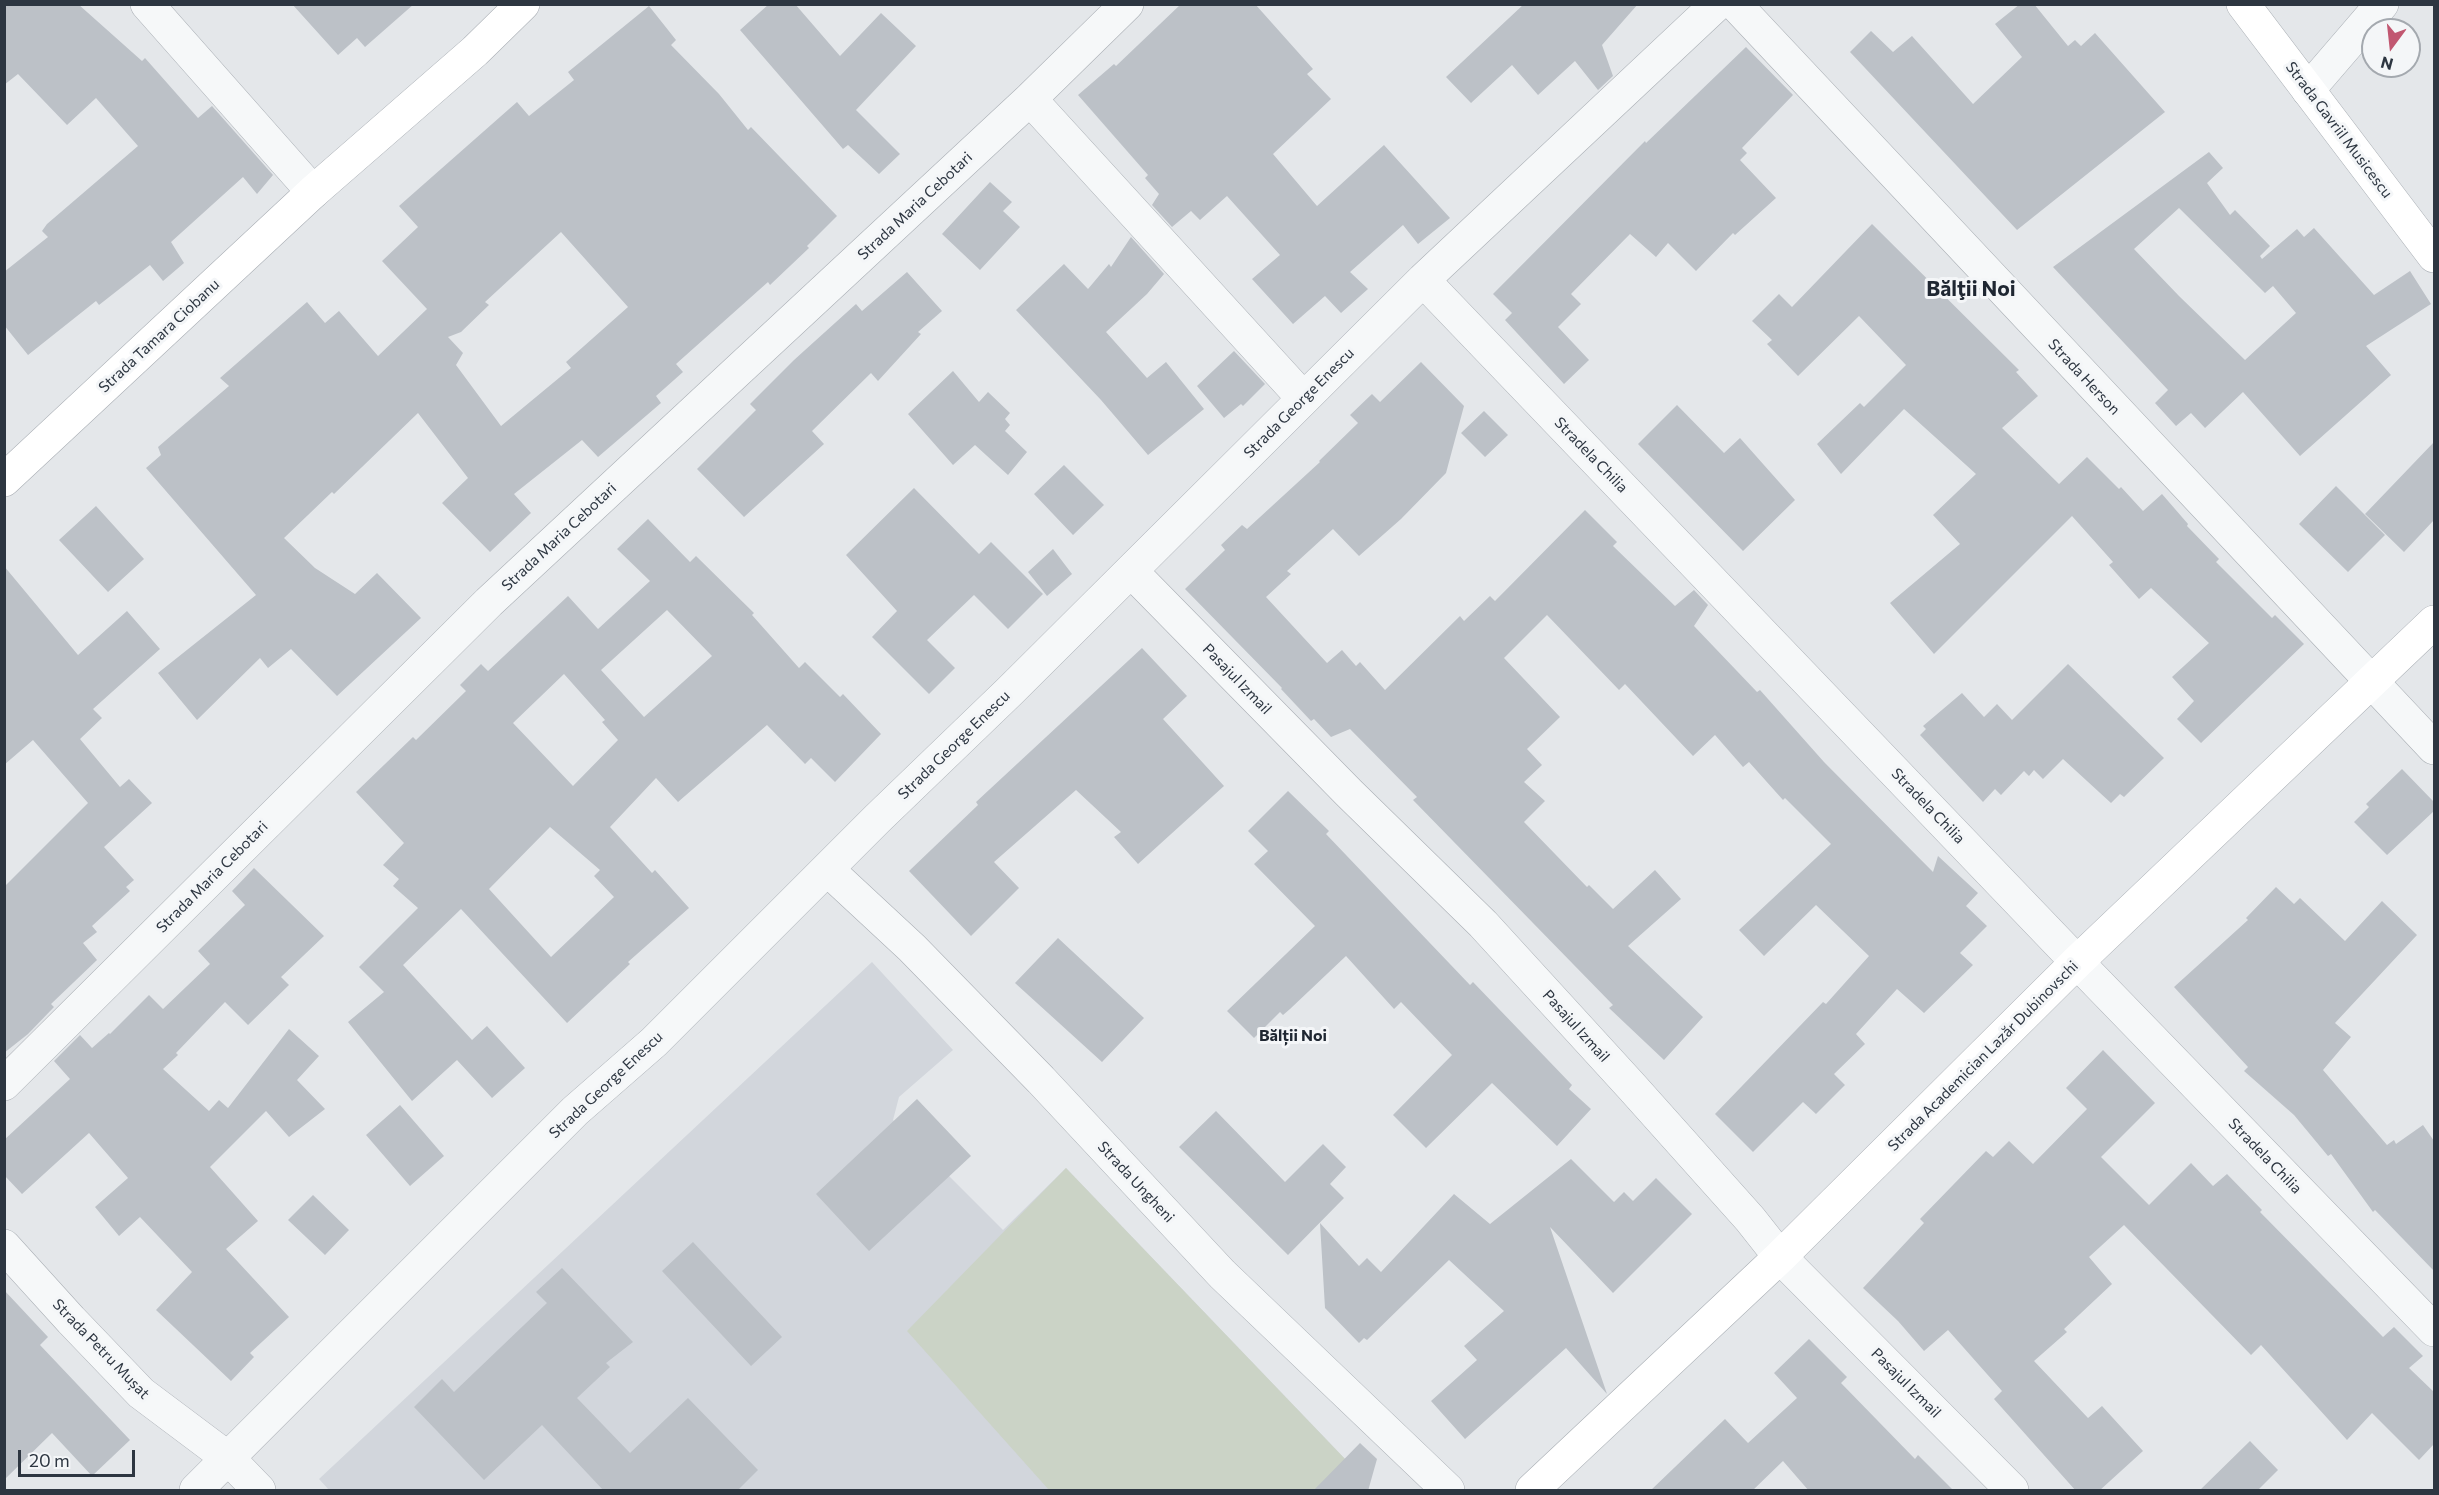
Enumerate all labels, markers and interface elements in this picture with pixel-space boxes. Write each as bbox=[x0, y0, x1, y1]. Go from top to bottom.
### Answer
north arrow bbox=[2361, 18, 2421, 78]
text: N bbox=[2378, 53, 2395, 75]
street label: Strada Gavriil Musicescu bbox=[2282, 58, 2396, 202]
street label: Strada Maria Cebotari bbox=[854, 148, 976, 264]
street label: Strada Tamara Ciobanu bbox=[95, 275, 223, 397]
district label: Bălţii Noi bbox=[1926, 276, 2016, 302]
street label: Strada Herson bbox=[2044, 335, 2124, 419]
street label: Strada George Enescu bbox=[1240, 344, 1358, 462]
street label: Stradela Chilia bbox=[1551, 414, 1631, 496]
street label: Strada Maria Cebotari bbox=[498, 479, 620, 595]
street label: Pasajul Izmail bbox=[1199, 640, 1275, 718]
street label: Strada George Enescu bbox=[894, 687, 1014, 803]
street label: Stradela Chilia bbox=[1888, 765, 1968, 847]
street label: Strada Maria Cebotari bbox=[153, 818, 271, 936]
street label: Strada Academician Lazăr Dubinovschi bbox=[1884, 957, 2082, 1155]
street label: Pasajul Izmail bbox=[1539, 986, 1613, 1066]
district label: Bălții Noi bbox=[1259, 1026, 1327, 1046]
street label: Strada George Enescu bbox=[546, 1028, 666, 1142]
street label: Stradela Chilia bbox=[2225, 1115, 2305, 1197]
street label: Strada Ungheni bbox=[1094, 1138, 1178, 1226]
street label: Strada Petru Mușat bbox=[49, 1295, 153, 1403]
street label: Pasajul Izmail bbox=[1867, 1344, 1945, 1422]
scale bar bbox=[21, 1438, 138, 1476]
text: 20 m bbox=[29, 1449, 70, 1471]

